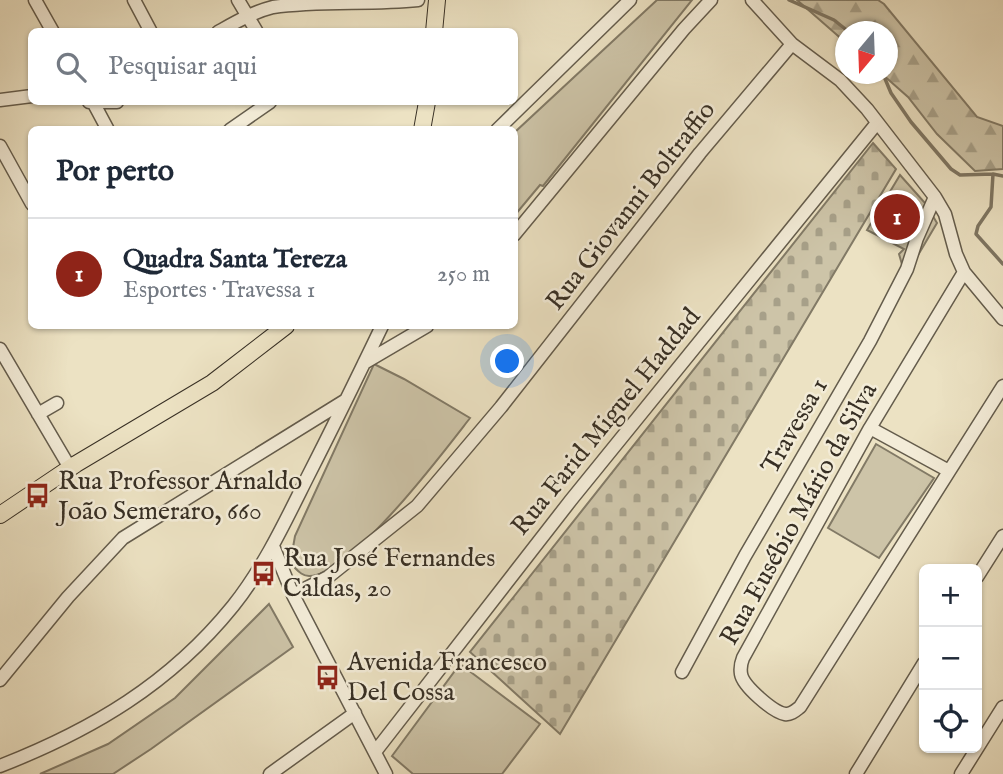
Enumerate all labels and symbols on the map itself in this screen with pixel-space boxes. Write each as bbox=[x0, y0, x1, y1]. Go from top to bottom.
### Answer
north arrow bbox=[835, 21, 898, 84]
street label: Rua Giovanni Boltraffio bbox=[539, 95, 723, 317]
pin: 1 bbox=[874, 191, 920, 243]
street label: Rua Farid Miguel Haddad bbox=[504, 301, 708, 543]
your location bbox=[490, 344, 524, 378]
street label: Travessa 1 bbox=[754, 372, 836, 480]
street label: Rua Eusébio Mário da Silva bbox=[713, 376, 885, 651]
place label: Rua Professor Arnaldo João Semeraro, 660 bbox=[55, 465, 302, 528]
bus stop icon: Rua Professor Arnaldo João Semeraro, 660 bbox=[24, 482, 52, 510]
place label: Rua José Fernandes Caldas, 20 bbox=[283, 542, 495, 605]
bus stop icon: Rua José Fernandes Caldas, 20 bbox=[249, 559, 277, 587]
place label: Avenida Francesco Del Cossa bbox=[346, 646, 547, 709]
bus stop icon: Avenida Francesco Del Cossa bbox=[313, 663, 341, 691]

